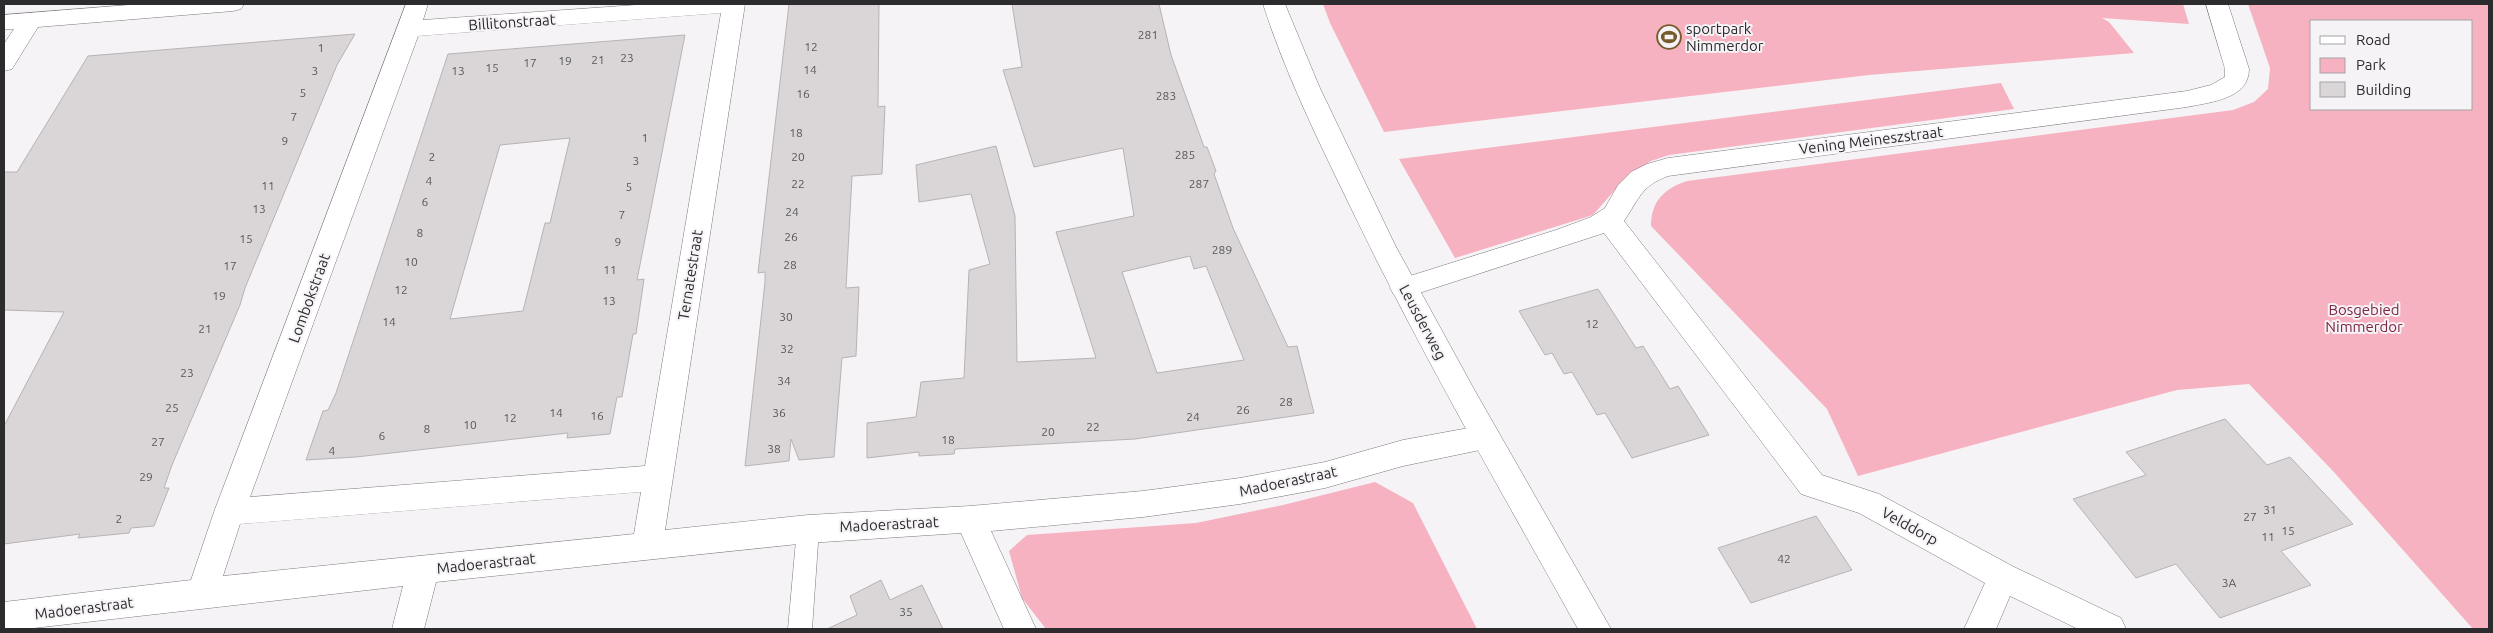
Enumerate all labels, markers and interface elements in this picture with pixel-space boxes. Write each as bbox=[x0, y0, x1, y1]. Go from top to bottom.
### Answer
street label: Billitonstraat bbox=[468, 10, 556, 34]
place label: sportpark Nimmerdor bbox=[1686, 20, 1764, 54]
legend bbox=[2310, 20, 2473, 110]
sports icon: sportpark Nimmerdor bbox=[1656, 24, 1682, 50]
house number: 281 bbox=[1138, 28, 1158, 41]
text: Road bbox=[2356, 31, 2391, 48]
house number: 12 bbox=[804, 40, 818, 53]
house number: 1 bbox=[318, 41, 324, 54]
house number: 23 bbox=[620, 51, 634, 64]
house number: 21 bbox=[591, 53, 605, 66]
house number: 19 bbox=[558, 54, 572, 67]
house number: 17 bbox=[523, 56, 537, 69]
text: Park bbox=[2356, 56, 2386, 73]
house number: 15 bbox=[485, 61, 499, 74]
house number: 14 bbox=[803, 63, 817, 76]
house number: 3 bbox=[312, 64, 318, 77]
house number: 13 bbox=[451, 64, 465, 77]
text: Building bbox=[2356, 81, 2411, 98]
house number: 5 bbox=[300, 86, 306, 99]
house number: 16 bbox=[796, 87, 810, 100]
house number: 283 bbox=[1156, 89, 1176, 102]
house number: 7 bbox=[291, 110, 297, 123]
street label: Vening Meineszstraat bbox=[1798, 123, 1944, 157]
house number: 18 bbox=[789, 126, 803, 139]
house number: 1 bbox=[642, 131, 648, 144]
house number: 9 bbox=[282, 134, 288, 147]
house number: 285 bbox=[1175, 148, 1195, 161]
house number: 2 bbox=[429, 150, 435, 163]
house number: 20 bbox=[791, 150, 805, 163]
house number: 3 bbox=[633, 154, 639, 167]
house number: 4 bbox=[426, 174, 433, 187]
house number: 22 bbox=[791, 177, 805, 190]
house number: 287 bbox=[1189, 177, 1209, 190]
house number: 11 bbox=[261, 179, 275, 192]
house number: 5 bbox=[626, 180, 632, 193]
house number: 6 bbox=[422, 195, 429, 208]
house number: 13 bbox=[252, 202, 266, 215]
house number: 24 bbox=[785, 205, 799, 218]
house number: 7 bbox=[619, 208, 625, 221]
house number: 8 bbox=[417, 226, 424, 239]
street label: Ternatestraat bbox=[674, 228, 706, 321]
house number: 26 bbox=[784, 230, 798, 243]
house number: 15 bbox=[239, 232, 253, 245]
house number: 9 bbox=[615, 235, 621, 248]
house number: 289 bbox=[1212, 243, 1232, 256]
street label: Lombokstraat bbox=[285, 251, 333, 345]
house number: 10 bbox=[404, 255, 418, 268]
house number: 28 bbox=[783, 258, 797, 271]
house number: 17 bbox=[223, 259, 237, 272]
house number: 11 bbox=[603, 263, 617, 276]
street label: Leusderweg bbox=[1396, 282, 1450, 362]
house number: 12 bbox=[394, 283, 408, 296]
house number: 19 bbox=[212, 289, 226, 302]
house number: 13 bbox=[602, 294, 616, 307]
park label: Bosgebied Nimmerdor bbox=[2325, 301, 2403, 335]
house number: 30 bbox=[779, 310, 793, 323]
house number: 14 bbox=[382, 315, 396, 328]
house number: 12 bbox=[1585, 317, 1599, 330]
house number: 21 bbox=[198, 322, 212, 335]
house number: 32 bbox=[780, 342, 794, 355]
house number: 23 bbox=[180, 366, 194, 379]
house number: 34 bbox=[777, 374, 791, 387]
house number: 28 bbox=[1279, 395, 1293, 408]
house number: 25 bbox=[165, 401, 179, 414]
house number: 26 bbox=[1236, 403, 1250, 416]
house number: 14 bbox=[549, 406, 563, 419]
house number: 36 bbox=[772, 406, 786, 419]
house number: 16 bbox=[590, 409, 604, 422]
house number: 24 bbox=[1186, 410, 1200, 423]
house number: 12 bbox=[503, 411, 517, 424]
house number: 10 bbox=[463, 418, 477, 431]
house number: 22 bbox=[1086, 420, 1100, 433]
house number: 8 bbox=[424, 422, 431, 435]
house number: 20 bbox=[1041, 425, 1055, 438]
house number: 6 bbox=[379, 429, 386, 442]
house number: 18 bbox=[941, 433, 955, 446]
house number: 27 bbox=[151, 435, 165, 448]
house number: 38 bbox=[767, 442, 781, 455]
house number: 4 bbox=[329, 444, 336, 457]
street label: Madoerastraat bbox=[1238, 462, 1338, 500]
house number: 29 bbox=[139, 470, 153, 483]
house number: 31 bbox=[2263, 503, 2277, 516]
street label: Velddorp bbox=[1879, 504, 1941, 548]
house number: 27 bbox=[2243, 510, 2257, 523]
house number: 2 bbox=[116, 512, 122, 525]
street label: Madoerastraat bbox=[839, 513, 939, 535]
house number: 15 bbox=[2281, 524, 2295, 537]
house number: 11 bbox=[2261, 530, 2275, 543]
street label: Madoerastraat bbox=[436, 549, 536, 577]
house number: 42 bbox=[1777, 552, 1791, 565]
house number: 3A bbox=[2222, 576, 2236, 589]
street label: Madoerastraat bbox=[34, 593, 134, 622]
house number: 35 bbox=[899, 605, 913, 618]

